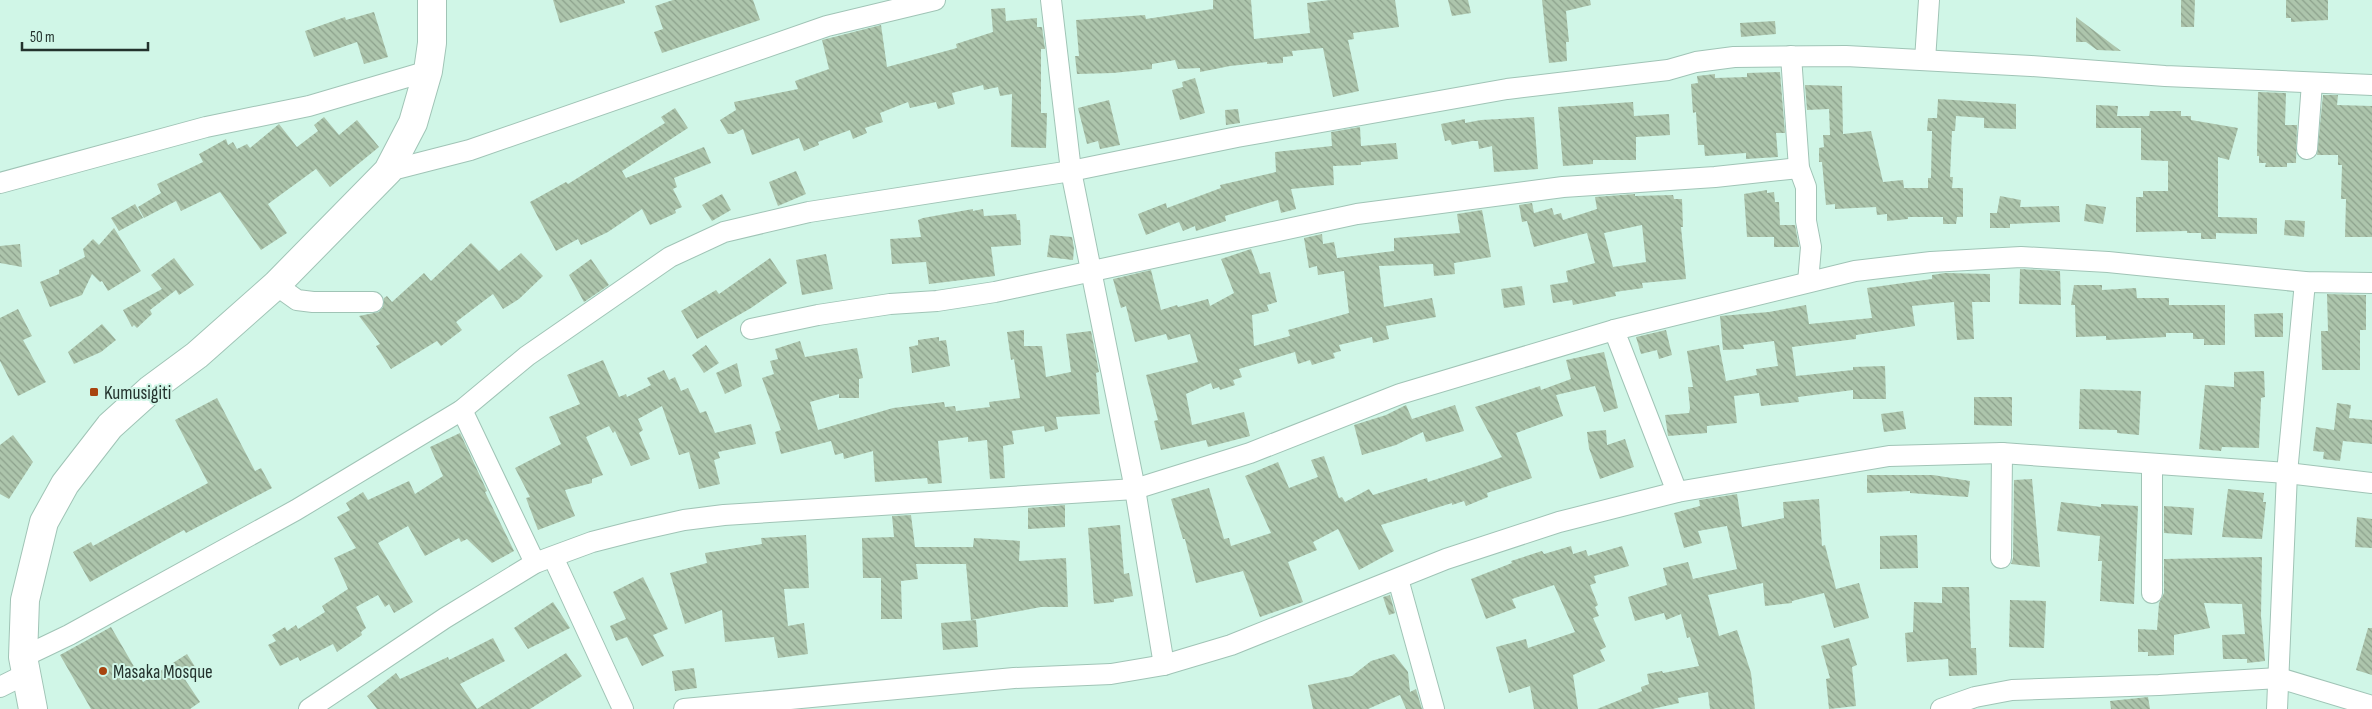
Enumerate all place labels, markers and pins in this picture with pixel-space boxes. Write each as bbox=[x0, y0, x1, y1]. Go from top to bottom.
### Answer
place label: Kumusigiti bbox=[104, 382, 171, 405]
marker: Kumusigiti bbox=[88, 386, 100, 398]
place label: Masaka Mosque bbox=[113, 661, 213, 684]
marker: Masaka Mosque bbox=[97, 665, 109, 677]

